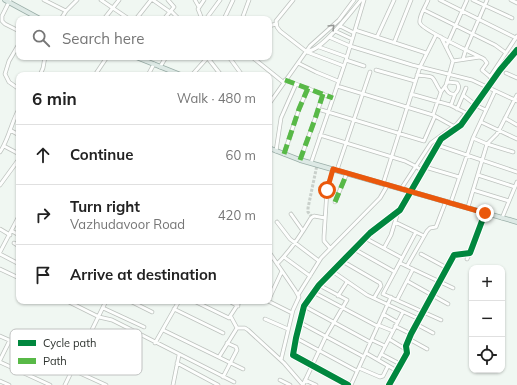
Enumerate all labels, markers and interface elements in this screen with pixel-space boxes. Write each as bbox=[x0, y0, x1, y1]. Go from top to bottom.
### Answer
search box bbox=[16, 16, 272, 60]
one-way arrow bbox=[327, 24, 335, 32]
icon: search bbox=[30, 27, 52, 49]
text: Search here bbox=[62, 29, 144, 48]
text: 6 min bbox=[32, 88, 77, 109]
text: Walk · 480 m bbox=[177, 90, 256, 106]
icon: ahead bbox=[32, 144, 54, 166]
text: Continue bbox=[70, 145, 133, 164]
text: 60 m bbox=[226, 147, 256, 163]
route start bbox=[318, 181, 336, 199]
text: Turn right bbox=[70, 197, 140, 216]
icon: right bbox=[32, 204, 54, 226]
route end bbox=[476, 204, 494, 222]
text: 420 m bbox=[218, 207, 256, 223]
text: Vazhudavoor Road bbox=[70, 216, 185, 232]
icon: arrive bbox=[32, 264, 54, 286]
text: Arrive at destination bbox=[70, 265, 217, 284]
map controls bbox=[469, 265, 505, 373]
button: + bbox=[469, 265, 505, 301]
button: − bbox=[469, 301, 505, 337]
legend bbox=[10, 329, 142, 375]
text: Cycle path bbox=[43, 336, 96, 350]
button: locate bbox=[469, 337, 505, 373]
text: Path bbox=[43, 354, 67, 368]

